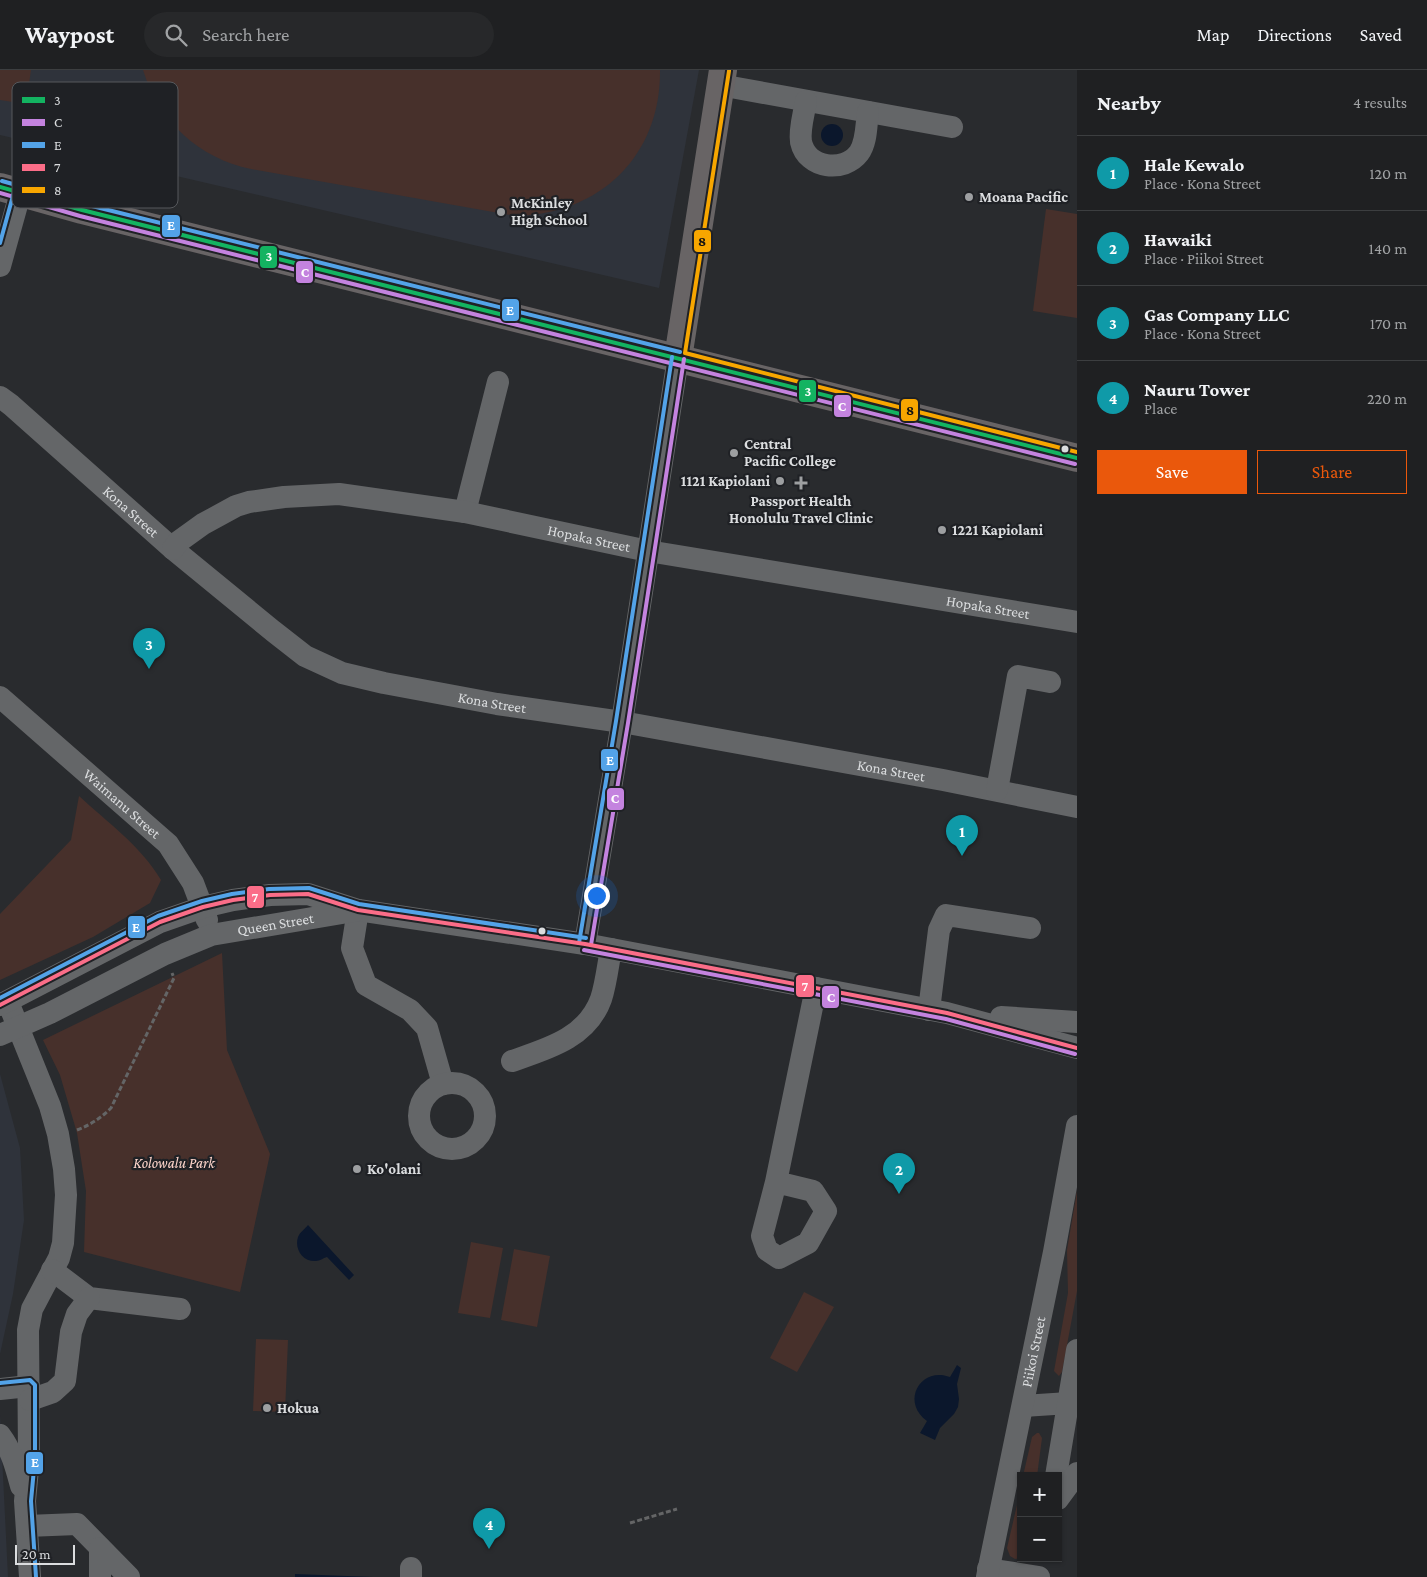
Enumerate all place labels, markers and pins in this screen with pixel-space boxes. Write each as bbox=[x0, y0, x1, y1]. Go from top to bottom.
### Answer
place label: Moana Pacific bbox=[979, 189, 1068, 205]
marker: Moana Pacific bbox=[963, 191, 975, 203]
place label: McKinley High School bbox=[511, 195, 588, 228]
marker: McKinley High School bbox=[495, 206, 507, 218]
place label: Central Pacific College bbox=[744, 436, 836, 469]
unlabelled marker bbox=[1060, 444, 1070, 454]
marker: Central Pacific College bbox=[728, 447, 740, 459]
place label: 1121 Kapiolani bbox=[681, 473, 771, 489]
marker: 1121 Kapiolani bbox=[774, 475, 786, 487]
marker: Passport Health Honolulu Travel Clinic bbox=[794, 476, 808, 490]
place label: Passport Health Honolulu Travel Clinic bbox=[729, 493, 873, 526]
place label: 1221 Kapiolani bbox=[952, 522, 1044, 538]
marker: 1221 Kapiolani bbox=[936, 524, 948, 536]
pin: 3 bbox=[133, 628, 165, 669]
pin: 1 bbox=[946, 815, 978, 856]
unlabelled marker bbox=[537, 926, 547, 936]
pin: 2 bbox=[883, 1153, 915, 1194]
place label: Ko'olani bbox=[367, 1161, 421, 1177]
marker: Ko'olani bbox=[351, 1163, 363, 1175]
place label: Hokua bbox=[277, 1400, 320, 1416]
marker: Hokua bbox=[261, 1402, 273, 1414]
pin: 4 bbox=[473, 1508, 505, 1549]

